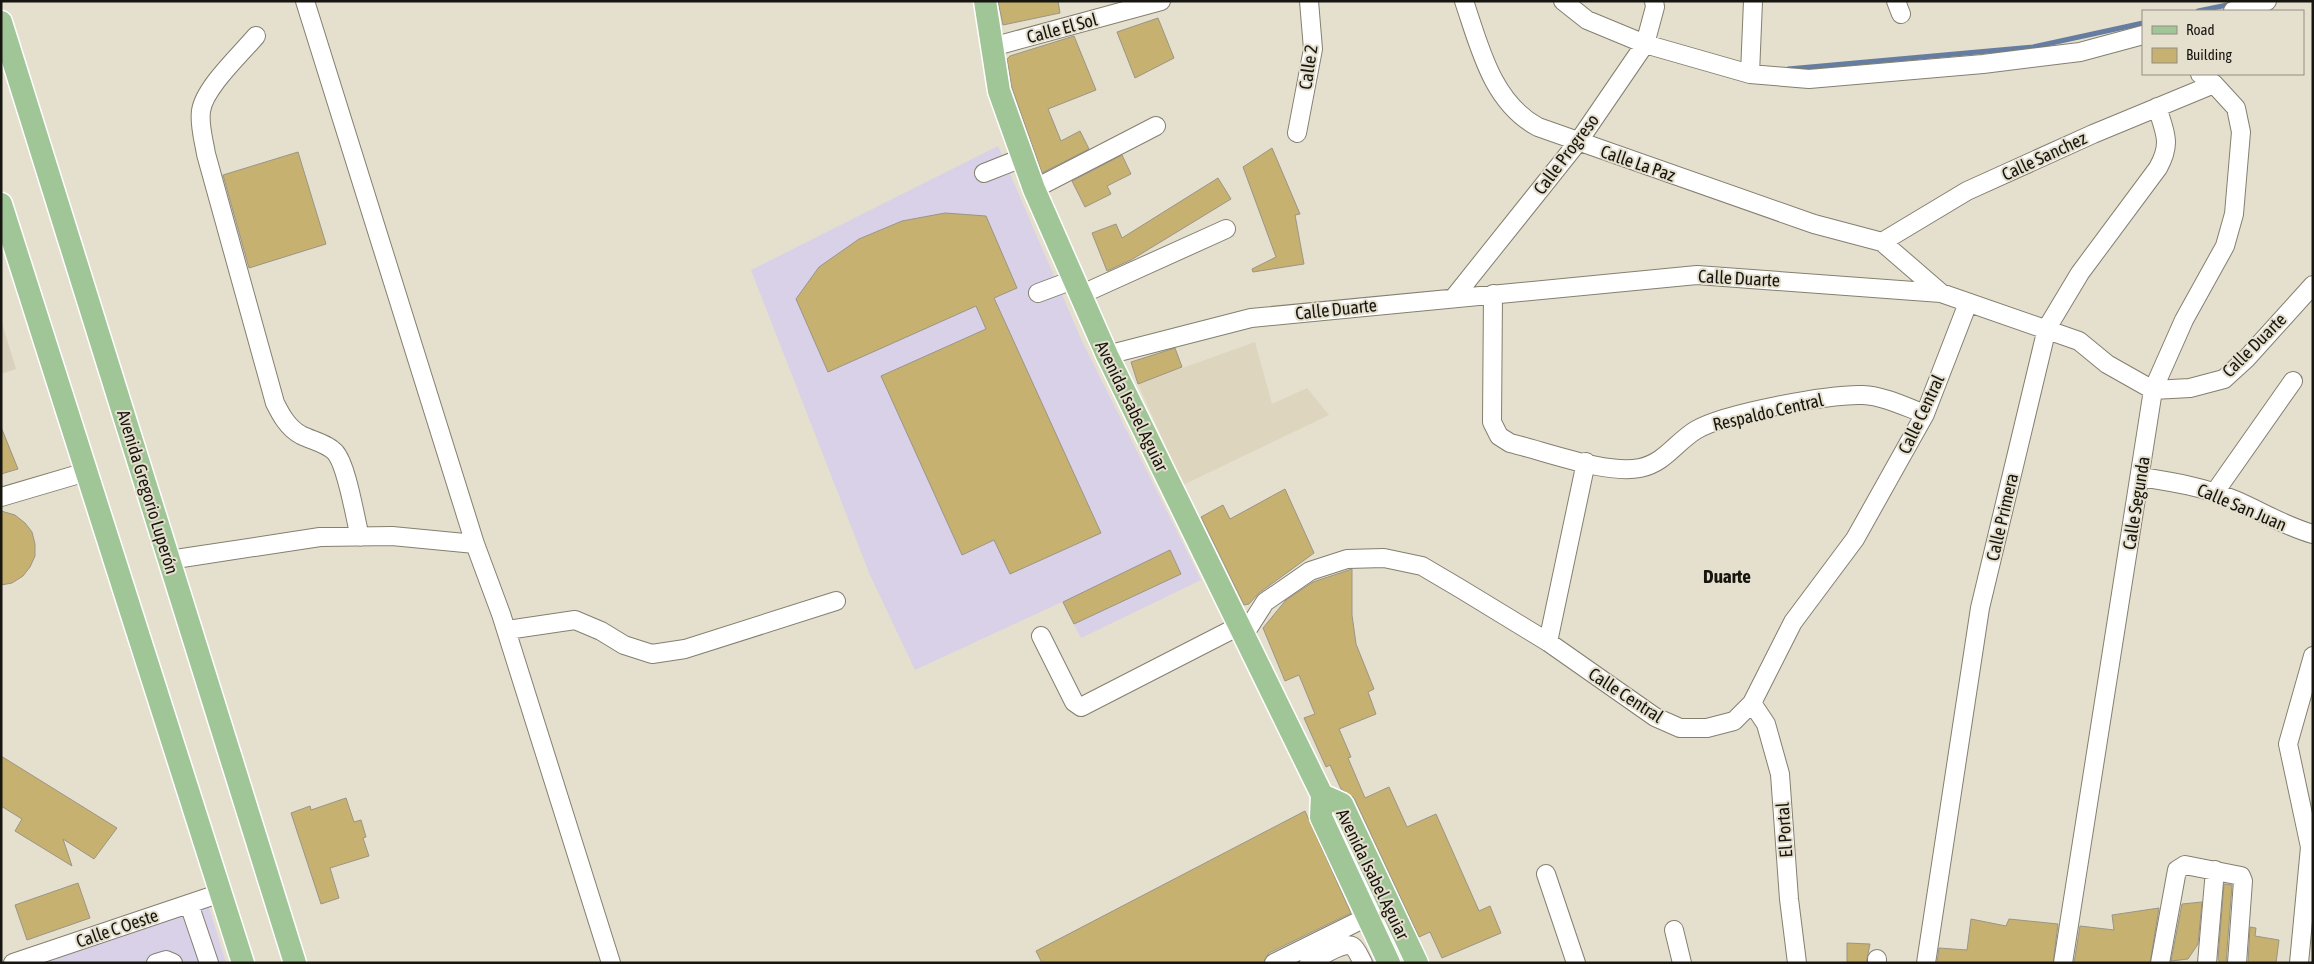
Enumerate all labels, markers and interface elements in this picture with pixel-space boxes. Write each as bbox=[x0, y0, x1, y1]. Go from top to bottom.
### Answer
street label: Calle El Sol bbox=[1024, 8, 1100, 47]
legend bbox=[2142, 10, 2304, 75]
text: Road bbox=[2186, 21, 2215, 38]
street label: Calle 2 bbox=[1294, 43, 1322, 91]
text: Building bbox=[2186, 46, 2232, 63]
street label: Calle Progreso bbox=[1529, 110, 1603, 198]
street label: Calle Sanchez bbox=[1998, 127, 2090, 185]
street label: Calle La Paz bbox=[1598, 140, 1679, 186]
street label: Calle Duarte bbox=[1698, 265, 1780, 291]
street label: Calle Duarte bbox=[1294, 294, 1378, 324]
street label: Calle Duarte bbox=[2218, 309, 2290, 381]
street label: Avenida Isabel Aguiar bbox=[1091, 337, 1173, 475]
street label: Calle Central bbox=[1894, 371, 1949, 457]
street label: Respaldo Central bbox=[1711, 389, 1826, 435]
street label: Avenida Gregorio Luperón bbox=[113, 407, 183, 577]
street label: Calle Segunda bbox=[2118, 455, 2154, 551]
street label: Calle Primera bbox=[1982, 471, 2022, 563]
street label: Calle San Juan bbox=[2194, 479, 2290, 535]
district label: Duarte bbox=[1703, 565, 1751, 587]
street label: Calle Central bbox=[1585, 663, 1667, 727]
street label: El Portal bbox=[1772, 801, 1796, 858]
street label: Avenida Isabel Aguiar bbox=[1332, 805, 1414, 943]
street label: Calle C Oeste bbox=[73, 904, 161, 952]

